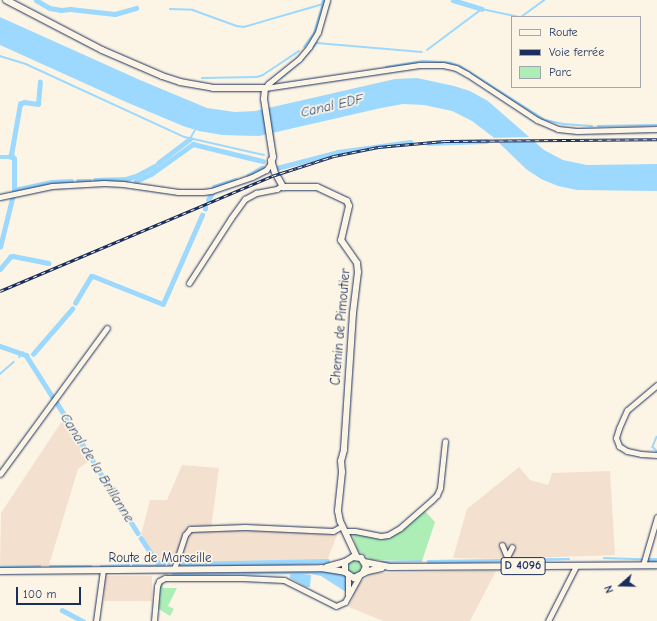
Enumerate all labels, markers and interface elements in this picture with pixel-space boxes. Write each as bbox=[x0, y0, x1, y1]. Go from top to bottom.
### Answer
legend bbox=[511, 16, 641, 88]
text: Route bbox=[549, 25, 578, 39]
text: Voie ferrée bbox=[549, 45, 604, 59]
text: Parc bbox=[549, 65, 572, 79]
water label: Canal EDF bbox=[299, 91, 365, 121]
street label: Chemin de Pimoutier bbox=[328, 268, 354, 386]
water label: Canal de la Brillanne bbox=[57, 410, 137, 526]
street label: Route de Marseille bbox=[109, 550, 211, 566]
road number: D 4096 bbox=[500, 556, 546, 576]
north arrow bbox=[601, 565, 641, 605]
scale bar bbox=[18, 579, 83, 605]
text: N bbox=[602, 584, 617, 595]
text: 100 m bbox=[23, 587, 56, 601]

